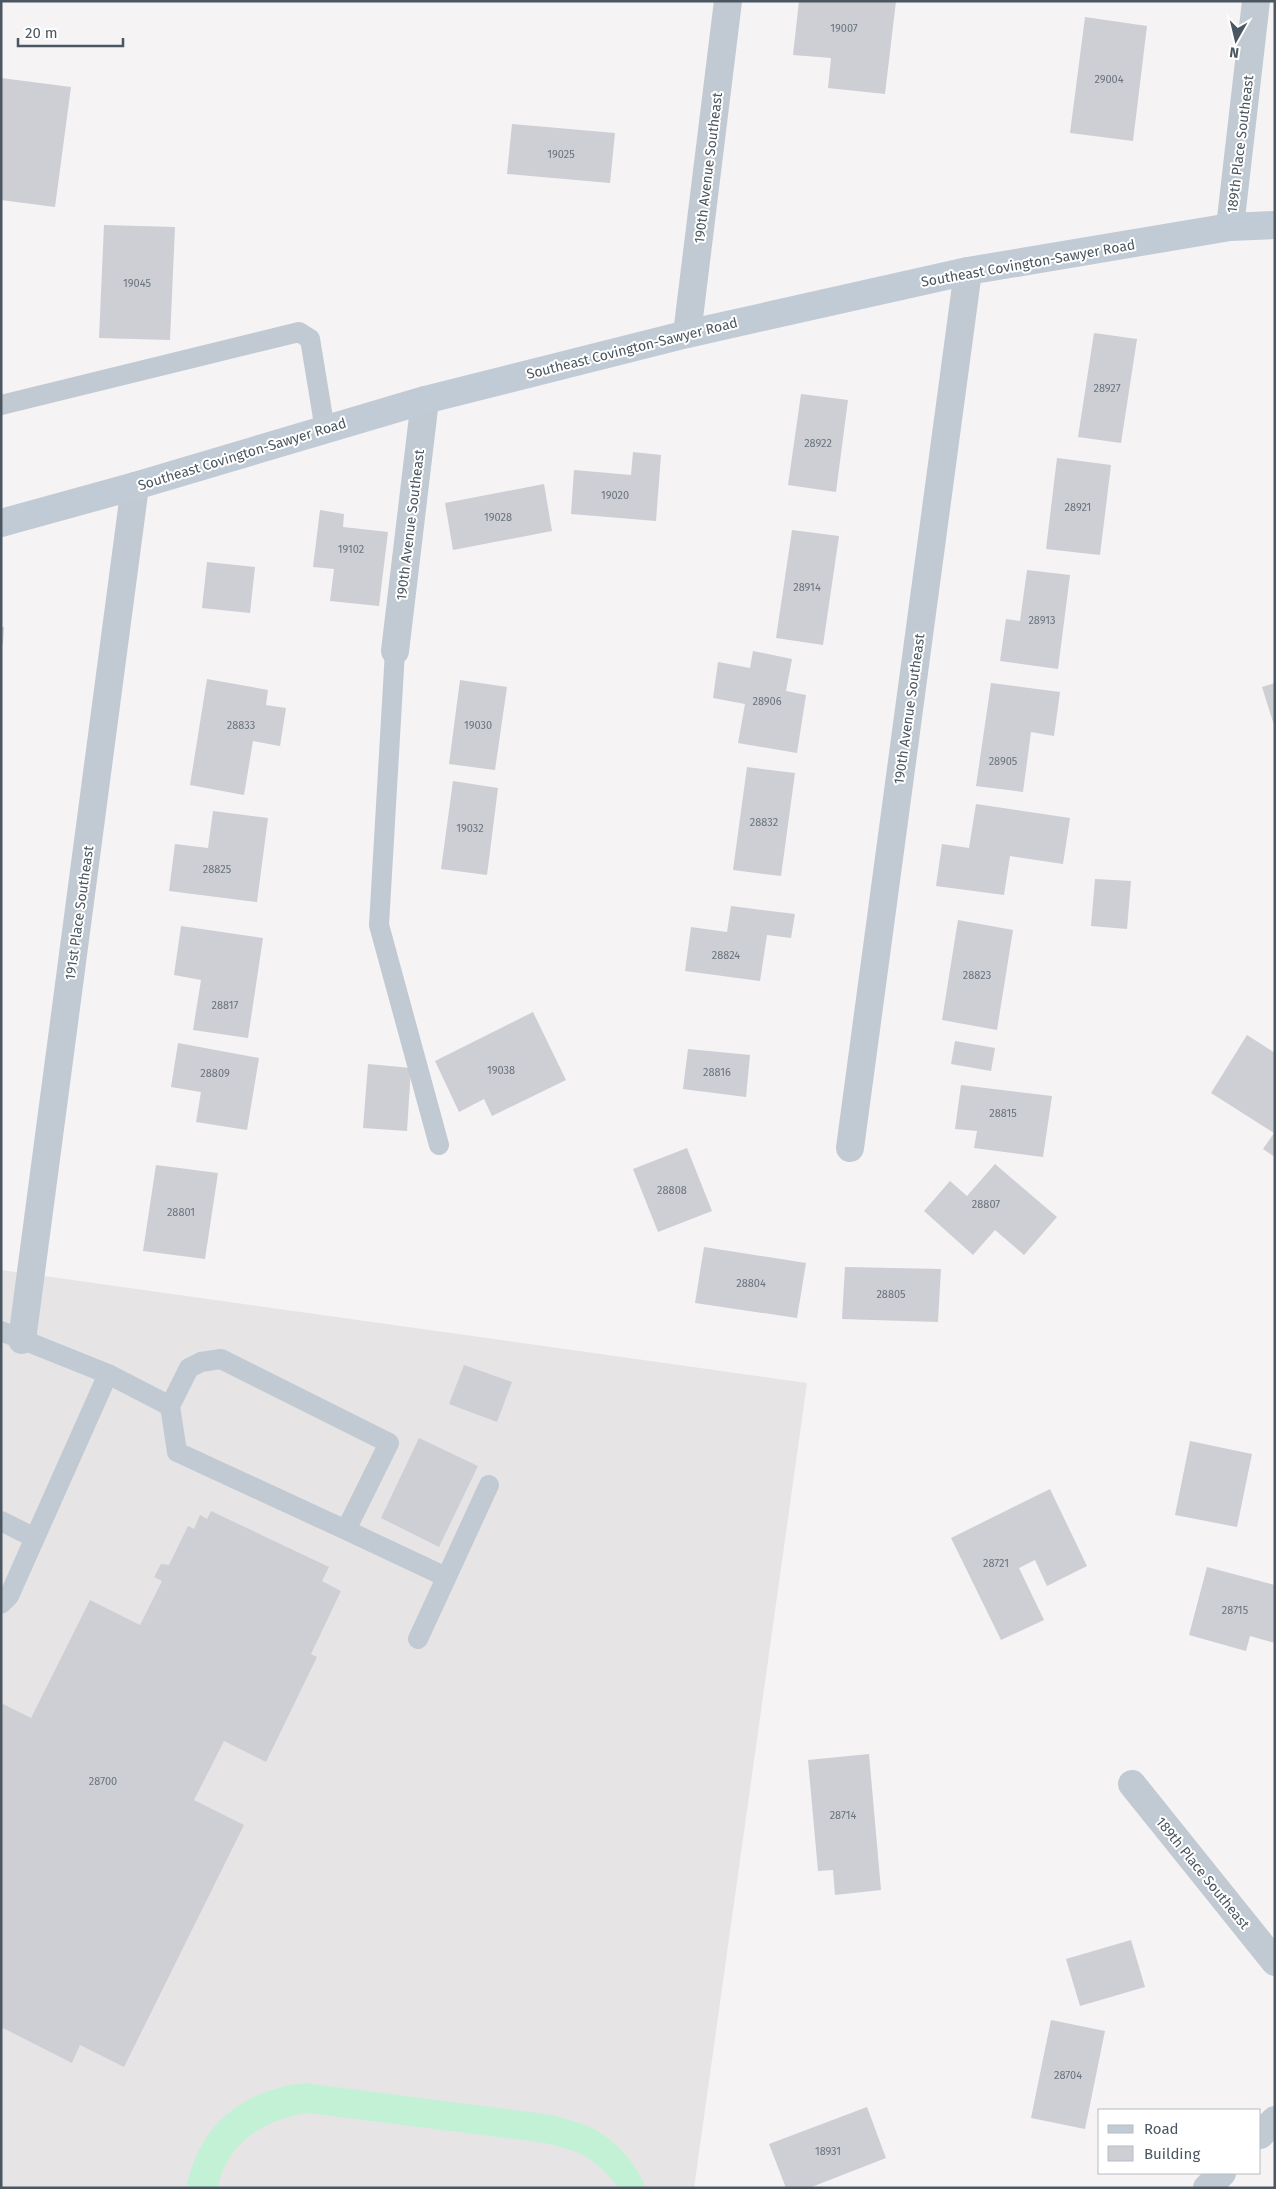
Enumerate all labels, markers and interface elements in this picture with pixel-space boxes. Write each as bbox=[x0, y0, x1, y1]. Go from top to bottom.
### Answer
scale bar bbox=[18, 15, 122, 47]
north arrow bbox=[1211, 15, 1261, 65]
house number: 19007 bbox=[830, 22, 858, 35]
text: 20 m bbox=[25, 24, 58, 42]
text: N bbox=[1228, 43, 1240, 61]
house number: 29004 bbox=[1094, 73, 1124, 86]
street label: 189th Place Southeast bbox=[1224, 73, 1258, 214]
street label: 190th Avenue Southeast bbox=[691, 91, 726, 245]
house number: 19025 bbox=[547, 148, 575, 161]
street label: Southeast Covington-Sawyer Road bbox=[920, 236, 1136, 291]
house number: 19045 bbox=[123, 277, 151, 290]
street label: Southeast Covington-Sawyer Road bbox=[525, 314, 739, 383]
house number: 28927 bbox=[1093, 382, 1121, 395]
street label: Southeast Covington-Sawyer Road bbox=[136, 415, 348, 494]
house number: 28922 bbox=[804, 437, 832, 450]
street label: 190th Avenue Southeast bbox=[393, 448, 428, 602]
house number: 19020 bbox=[601, 489, 629, 502]
house number: 28921 bbox=[1065, 501, 1091, 514]
house number: 19028 bbox=[484, 511, 512, 524]
house number: 19102 bbox=[338, 543, 364, 556]
house number: 28914 bbox=[793, 581, 821, 594]
house number: 28913 bbox=[1028, 614, 1056, 627]
street label: 190th Avenue Southeast bbox=[890, 632, 929, 786]
house number: 28906 bbox=[752, 695, 782, 708]
house number: 28833 bbox=[227, 719, 255, 732]
house number: 19030 bbox=[464, 719, 492, 732]
house number: 28905 bbox=[989, 755, 1018, 768]
house number: 28832 bbox=[750, 816, 778, 829]
house number: 19032 bbox=[456, 822, 484, 835]
street label: 191st Place Southeast bbox=[62, 844, 97, 981]
house number: 28825 bbox=[203, 863, 232, 876]
house number: 28824 bbox=[712, 949, 740, 962]
house number: 28823 bbox=[963, 969, 991, 982]
house number: 28817 bbox=[212, 999, 239, 1012]
house number: 19038 bbox=[487, 1064, 515, 1077]
house number: 28816 bbox=[703, 1066, 731, 1079]
house number: 28809 bbox=[200, 1067, 230, 1080]
house number: 28815 bbox=[989, 1107, 1017, 1120]
house number: 28808 bbox=[657, 1184, 687, 1197]
house number: 28807 bbox=[972, 1198, 1000, 1211]
house number: 28801 bbox=[167, 1206, 195, 1219]
house number: 28804 bbox=[736, 1277, 766, 1290]
house number: 28805 bbox=[876, 1288, 906, 1301]
house number: 28721 bbox=[983, 1557, 1009, 1570]
house number: 28715 bbox=[1222, 1604, 1249, 1617]
house number: 28700 bbox=[89, 1775, 117, 1788]
house number: 28714 bbox=[830, 1809, 856, 1822]
street label: 189th Place Southeast bbox=[1152, 1814, 1254, 1933]
house number: 28704 bbox=[1054, 2069, 1082, 2082]
legend bbox=[1098, 2109, 1261, 2174]
text: Road bbox=[1144, 2120, 1179, 2138]
house number: 18931 bbox=[815, 2145, 841, 2158]
text: Building bbox=[1144, 2145, 1200, 2163]

